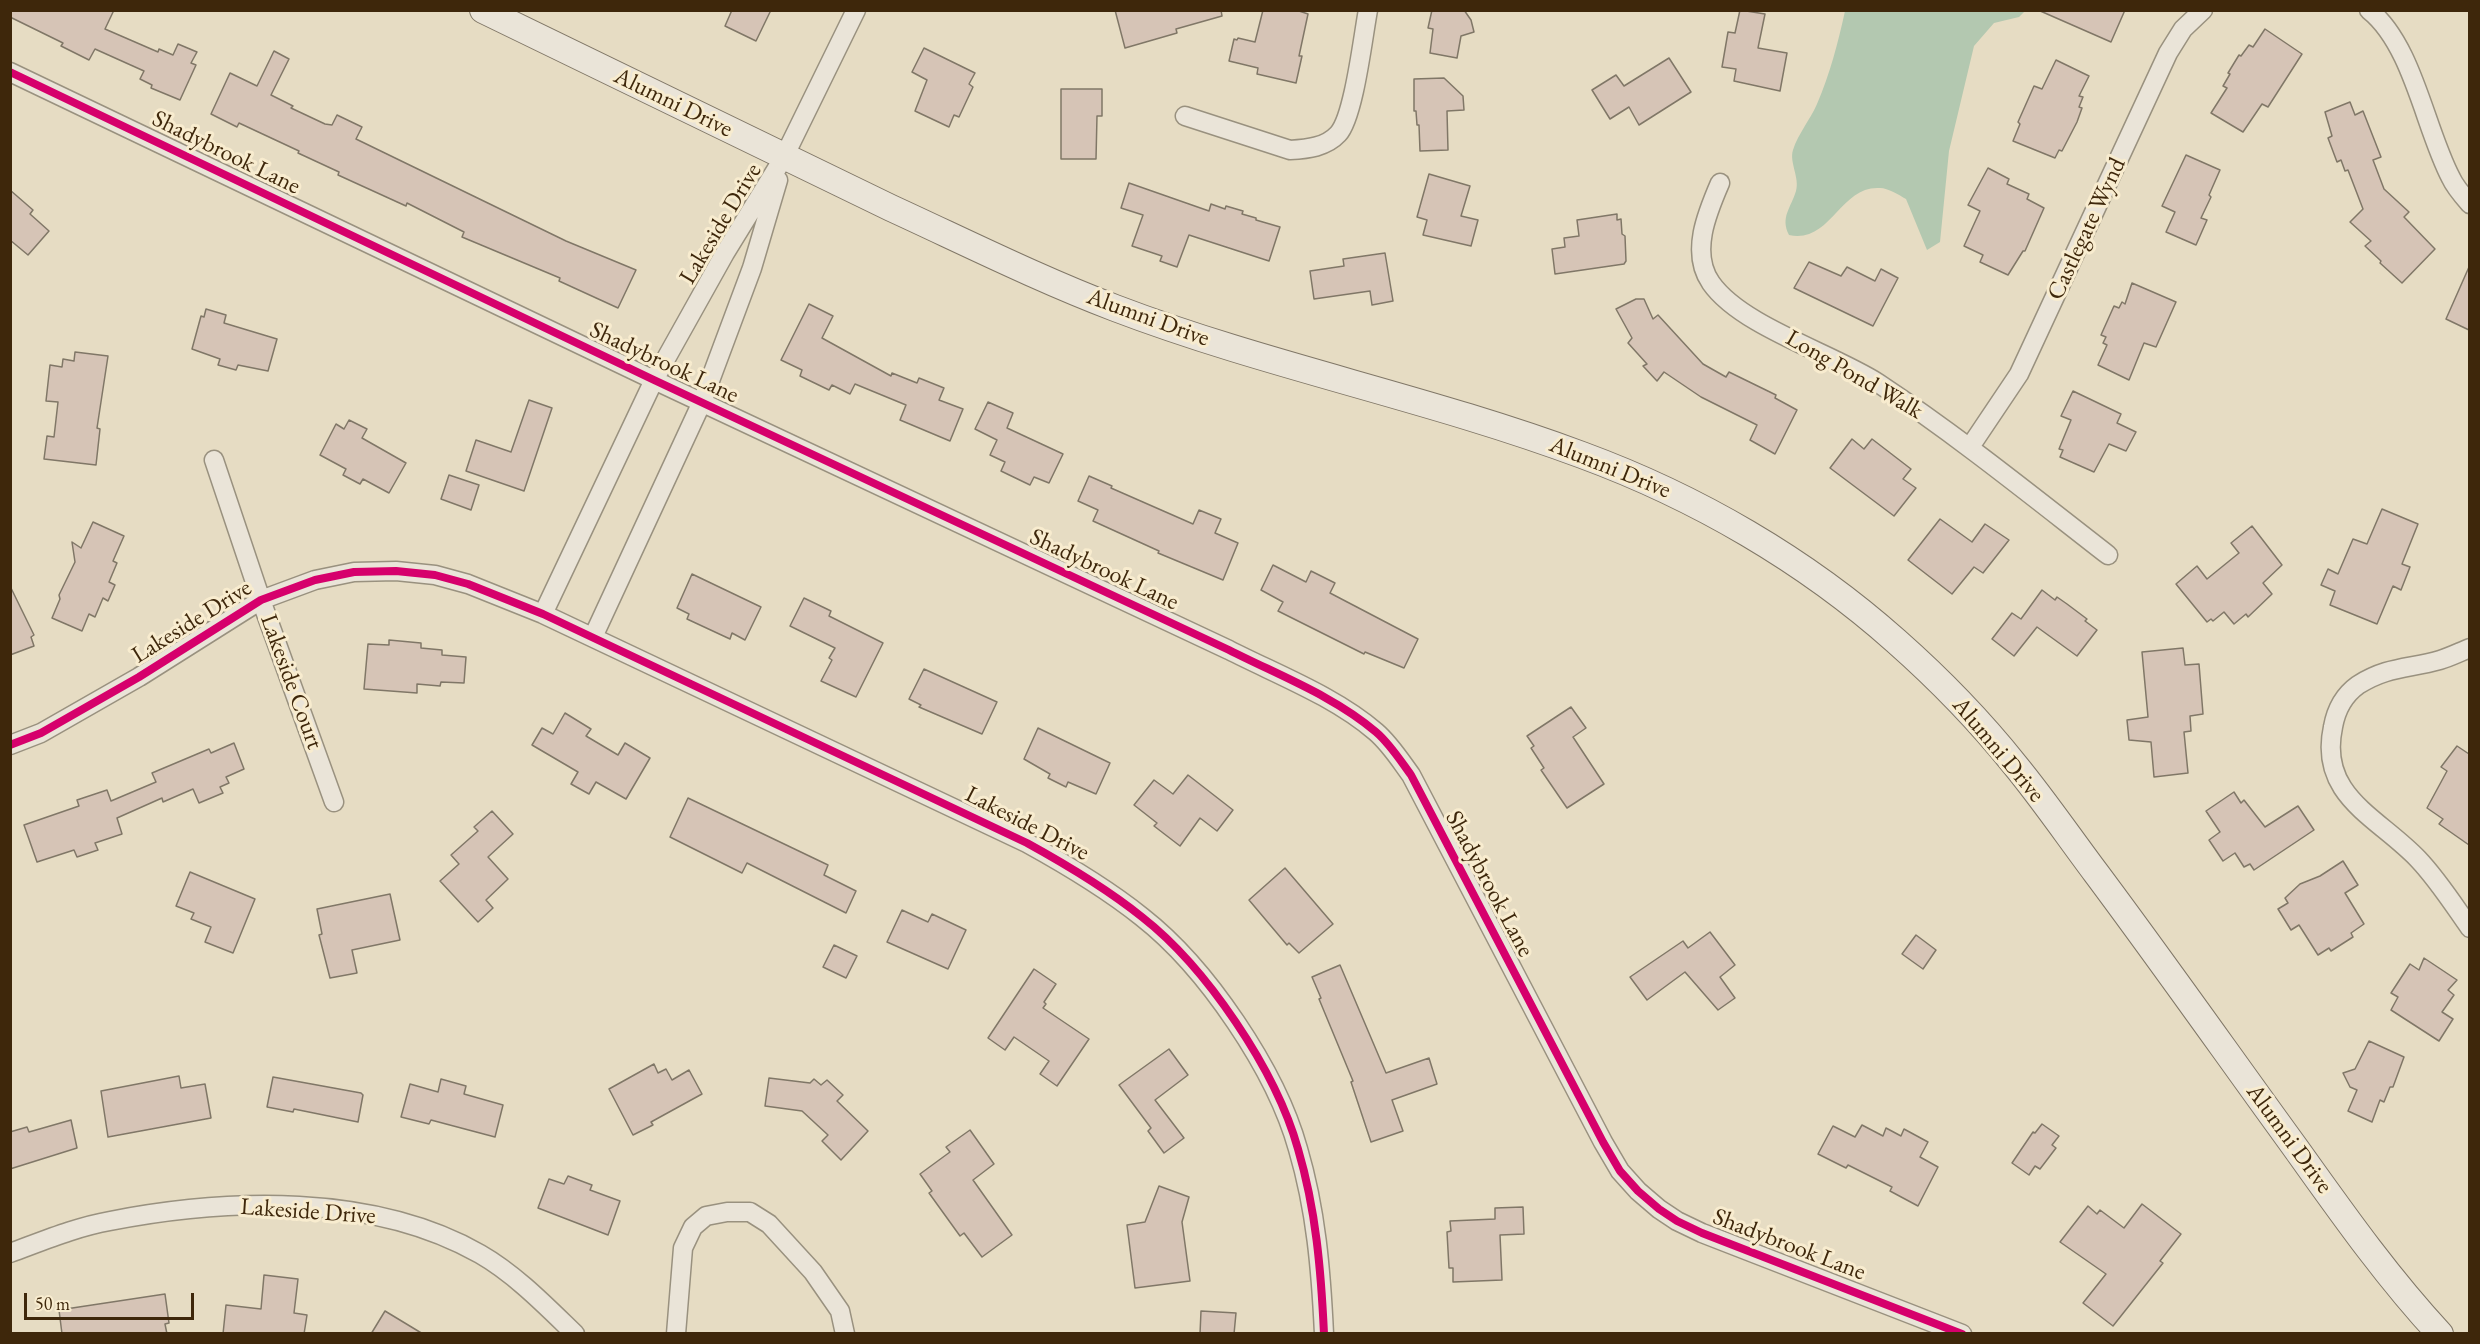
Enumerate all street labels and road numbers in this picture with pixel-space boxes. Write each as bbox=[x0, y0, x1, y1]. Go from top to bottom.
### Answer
street label: Alumni Drive bbox=[609, 62, 737, 144]
street label: Shadybrook Lane bbox=[147, 105, 305, 201]
street label: Castlegate Wynd bbox=[2041, 153, 2133, 305]
street label: Lakeside Drive bbox=[674, 159, 768, 289]
street label: Alumni Drive bbox=[1083, 283, 1213, 353]
street label: Shadybrook Lane bbox=[585, 316, 743, 410]
street label: Long Pond Walk bbox=[1780, 324, 1928, 426]
street label: Alumni Drive bbox=[1545, 431, 1675, 505]
street label: Shadybrook Lane bbox=[1025, 523, 1183, 617]
street label: Lakeside Drive bbox=[127, 574, 257, 670]
street label: Lakeside Court bbox=[253, 611, 329, 753]
street label: Alumni Drive bbox=[1946, 692, 2050, 808]
street label: Lakeside Drive bbox=[960, 780, 1094, 868]
street label: Shadybrook Lane bbox=[1438, 806, 1540, 962]
street label: Alumni Drive bbox=[2240, 1079, 2338, 1199]
street label: Lakeside Drive bbox=[239, 1193, 377, 1231]
street label: Shadybrook Lane bbox=[1709, 1203, 1869, 1287]

